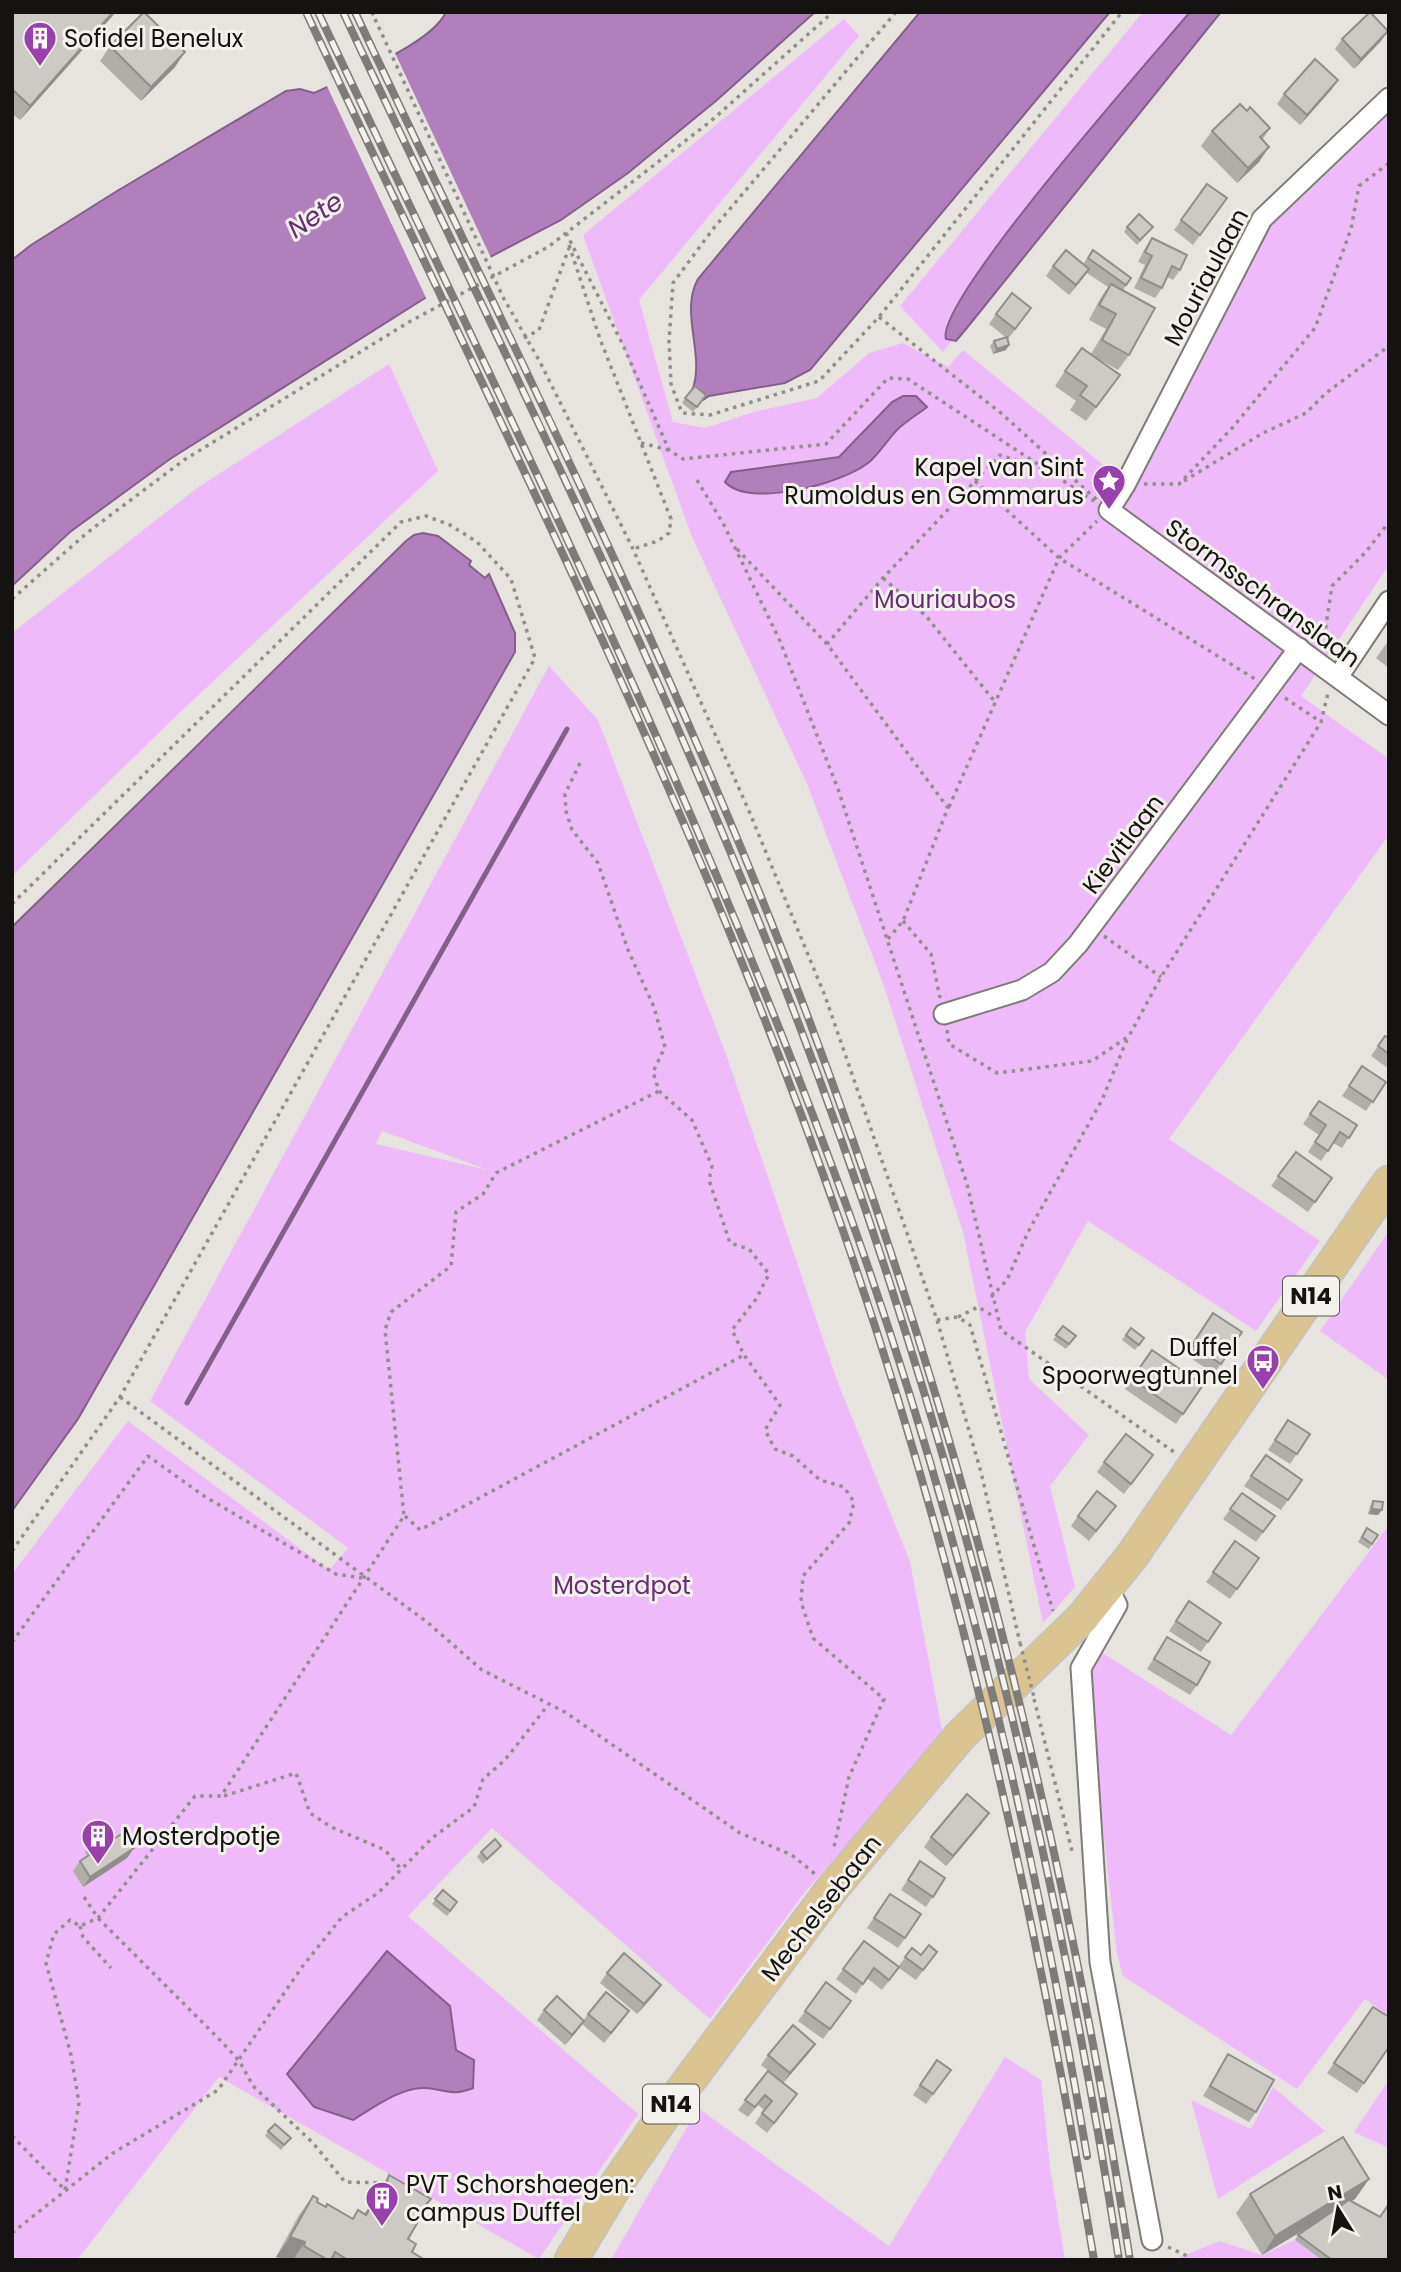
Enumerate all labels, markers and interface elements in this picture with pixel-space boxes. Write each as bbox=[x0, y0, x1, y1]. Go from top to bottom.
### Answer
building icon: Sofidel Benelux bbox=[21, 19, 59, 68]
place label: Sofidel Benelux bbox=[64, 22, 244, 55]
water label: Nete bbox=[280, 183, 350, 247]
street label: Mouriaulaan bbox=[1156, 202, 1256, 352]
place label: Kapel van Sint Rumoldus en Gommarus bbox=[784, 451, 1084, 512]
place icon: Kapel van Sint Rumoldus en Gommarus bbox=[1090, 462, 1128, 511]
street label: Stormsschranslaan bbox=[1159, 511, 1367, 675]
park label: Mouriaubos bbox=[874, 583, 1016, 616]
street label: Kievitlaan bbox=[1075, 787, 1171, 901]
road number: N14 bbox=[1283, 1276, 1339, 1316]
place label: Duffel Spoorwegtunnel bbox=[1042, 1331, 1238, 1392]
bus stop icon: Duffel Spoorwegtunnel bbox=[1244, 1342, 1282, 1391]
park label: Mosterdpot bbox=[553, 1569, 691, 1602]
building icon: Mosterdpotje bbox=[79, 1817, 117, 1866]
place label: Mosterdpotje bbox=[122, 1820, 281, 1853]
street label: Mechelsebaan bbox=[753, 1828, 889, 1988]
road number: N14 bbox=[643, 2084, 699, 2124]
place label: PVT Schorshaegen: campus Duffel bbox=[406, 2168, 634, 2229]
north arrow bbox=[1303, 2174, 1373, 2244]
text: N bbox=[1325, 2178, 1344, 2207]
building icon: PVT Schorshaegen: campus Duffel bbox=[363, 2179, 401, 2228]

